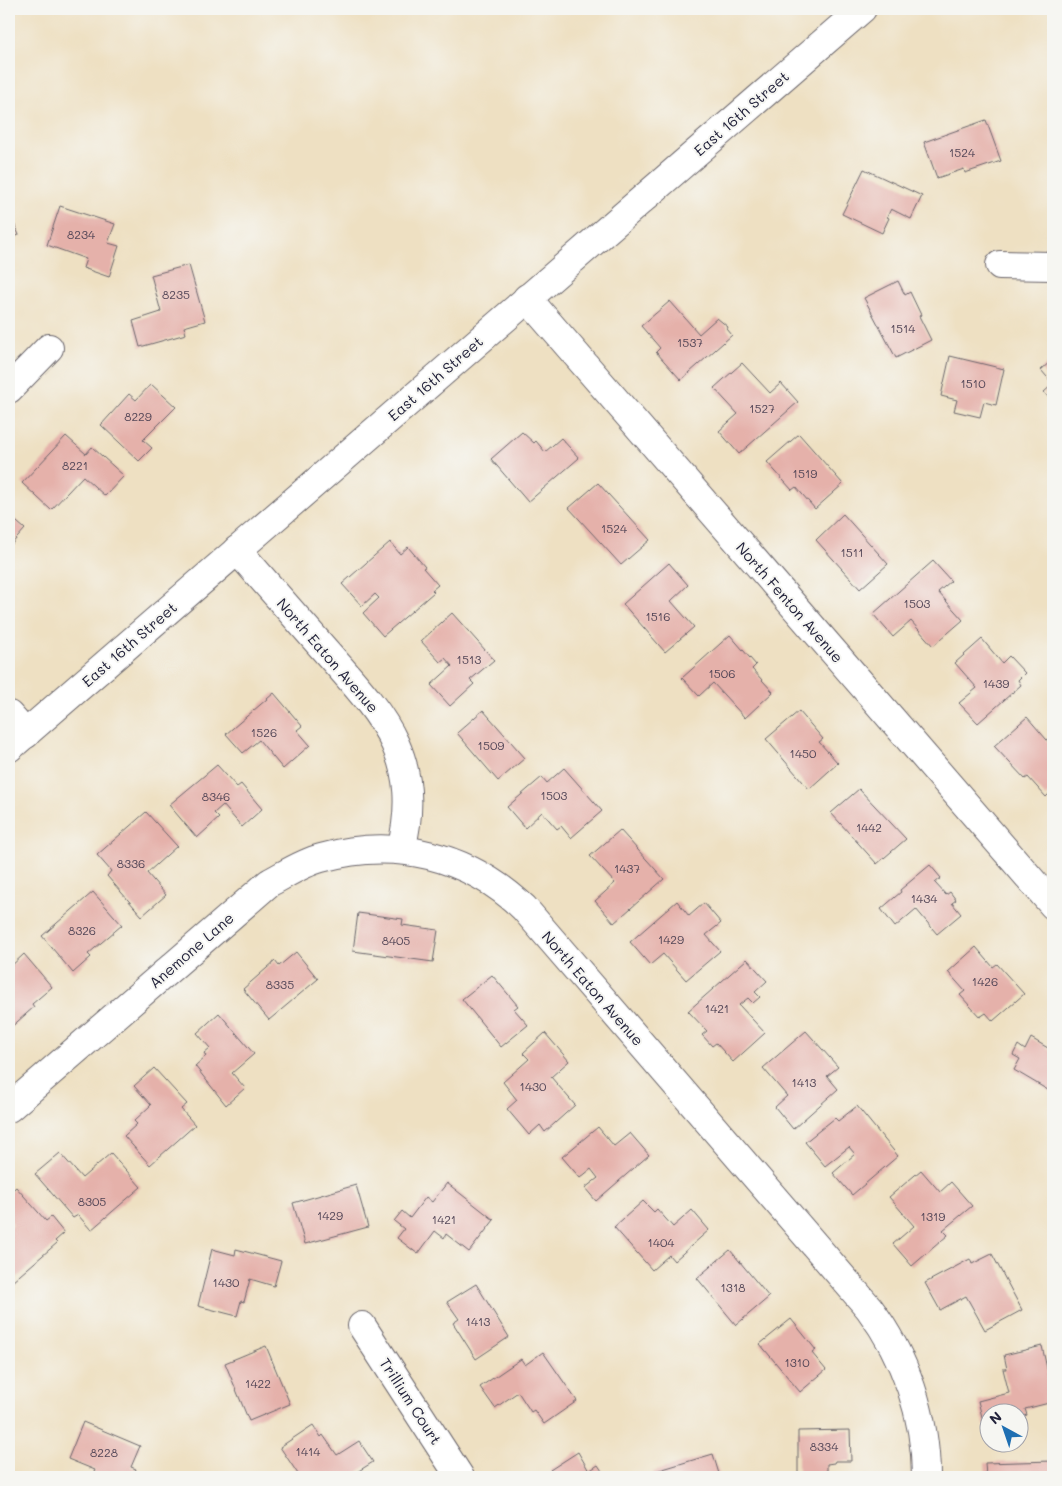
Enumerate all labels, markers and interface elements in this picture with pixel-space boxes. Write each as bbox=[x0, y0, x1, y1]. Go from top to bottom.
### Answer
street label: East 16th Street bbox=[689, 66, 793, 160]
house number: 1524 bbox=[949, 144, 975, 160]
house number: 8234 bbox=[67, 226, 95, 242]
house number: 8235 bbox=[162, 286, 190, 302]
house number: 1514 bbox=[891, 320, 915, 336]
street label: East 16th Street bbox=[383, 331, 487, 425]
house number: 1537 bbox=[677, 334, 703, 350]
house number: 1510 bbox=[960, 375, 986, 391]
house number: 1527 bbox=[749, 400, 775, 416]
house number: 8229 bbox=[124, 408, 152, 424]
house number: 8221 bbox=[62, 457, 88, 473]
house number: 1519 bbox=[793, 465, 817, 481]
house number: 1524 bbox=[601, 520, 627, 536]
street label: North Fenton Avenue bbox=[732, 537, 848, 667]
house number: 1511 bbox=[840, 544, 864, 560]
street label: North Eaton Avenue bbox=[273, 593, 383, 717]
house number: 1503 bbox=[904, 595, 930, 611]
street label: East 16th Street bbox=[77, 597, 181, 691]
house number: 1516 bbox=[646, 608, 670, 624]
house number: 1513 bbox=[457, 651, 481, 667]
house number: 1506 bbox=[708, 665, 736, 681]
house number: 1439 bbox=[983, 675, 1009, 691]
house number: 1526 bbox=[251, 724, 277, 740]
house number: 1509 bbox=[478, 737, 504, 753]
house number: 1450 bbox=[790, 745, 817, 761]
house number: 1503 bbox=[541, 787, 567, 803]
house number: 8346 bbox=[202, 788, 230, 804]
house number: 1442 bbox=[856, 819, 882, 835]
house number: 8336 bbox=[117, 855, 145, 871]
house number: 1437 bbox=[614, 860, 640, 876]
house number: 1434 bbox=[911, 890, 937, 906]
street label: Anemone Lane bbox=[144, 908, 238, 992]
house number: 8326 bbox=[68, 922, 96, 938]
street label: North Eaton Avenue bbox=[538, 926, 648, 1050]
house number: 1429 bbox=[658, 931, 684, 947]
house number: 8405 bbox=[382, 932, 410, 948]
house number: 1426 bbox=[972, 973, 998, 989]
house number: 8335 bbox=[266, 976, 294, 992]
house number: 1421 bbox=[705, 1000, 729, 1016]
house number: 1413 bbox=[792, 1074, 816, 1090]
house number: 1430 bbox=[520, 1078, 547, 1094]
house number: 8305 bbox=[78, 1193, 106, 1209]
house number: 1429 bbox=[317, 1207, 343, 1223]
house number: 1319 bbox=[921, 1208, 945, 1224]
house number: 1421 bbox=[432, 1211, 456, 1227]
house number: 1404 bbox=[648, 1234, 674, 1250]
house number: 1430 bbox=[213, 1274, 240, 1290]
house number: 1318 bbox=[720, 1279, 746, 1295]
house number: 1413 bbox=[466, 1313, 490, 1329]
street label: Trillium Court bbox=[376, 1354, 446, 1448]
house number: 1310 bbox=[784, 1354, 810, 1370]
house number: 1422 bbox=[245, 1375, 271, 1391]
north arrow bbox=[980, 1404, 1030, 1454]
text: N bbox=[985, 1407, 1006, 1428]
house number: 8334 bbox=[810, 1438, 838, 1454]
house number: 1414 bbox=[296, 1443, 320, 1459]
house number: 8228 bbox=[90, 1444, 118, 1460]

